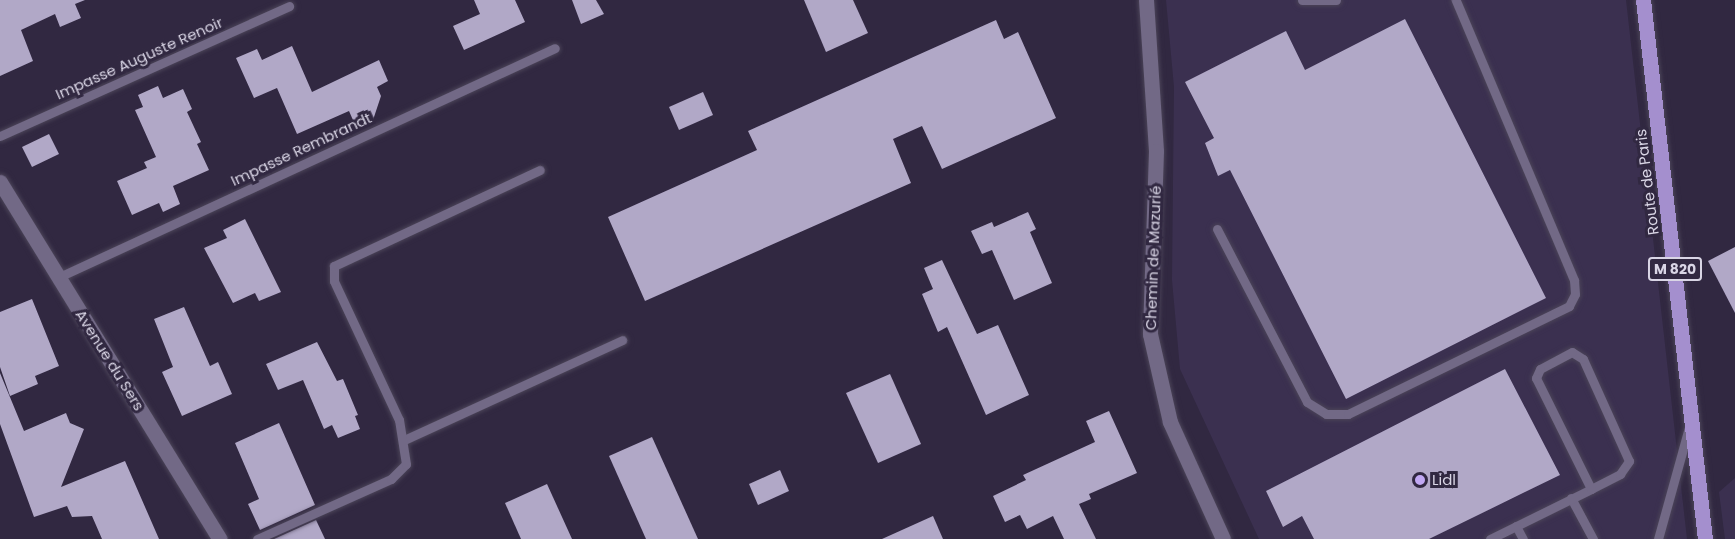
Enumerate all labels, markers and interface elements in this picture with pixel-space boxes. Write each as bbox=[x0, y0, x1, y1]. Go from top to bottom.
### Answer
street label: Impasse Auguste Renoir bbox=[53, 13, 225, 103]
street label: Impasse Rembrandt bbox=[228, 108, 374, 190]
street label: Route de Paris bbox=[1632, 128, 1662, 236]
street label: Chemin de Mazurié bbox=[1141, 185, 1165, 331]
road number: M 820 bbox=[1646, 258, 1704, 280]
street label: Avenue du Sers bbox=[72, 306, 148, 414]
place label: Lidl bbox=[1432, 471, 1456, 489]
marker: Lidl bbox=[1413, 473, 1427, 487]

